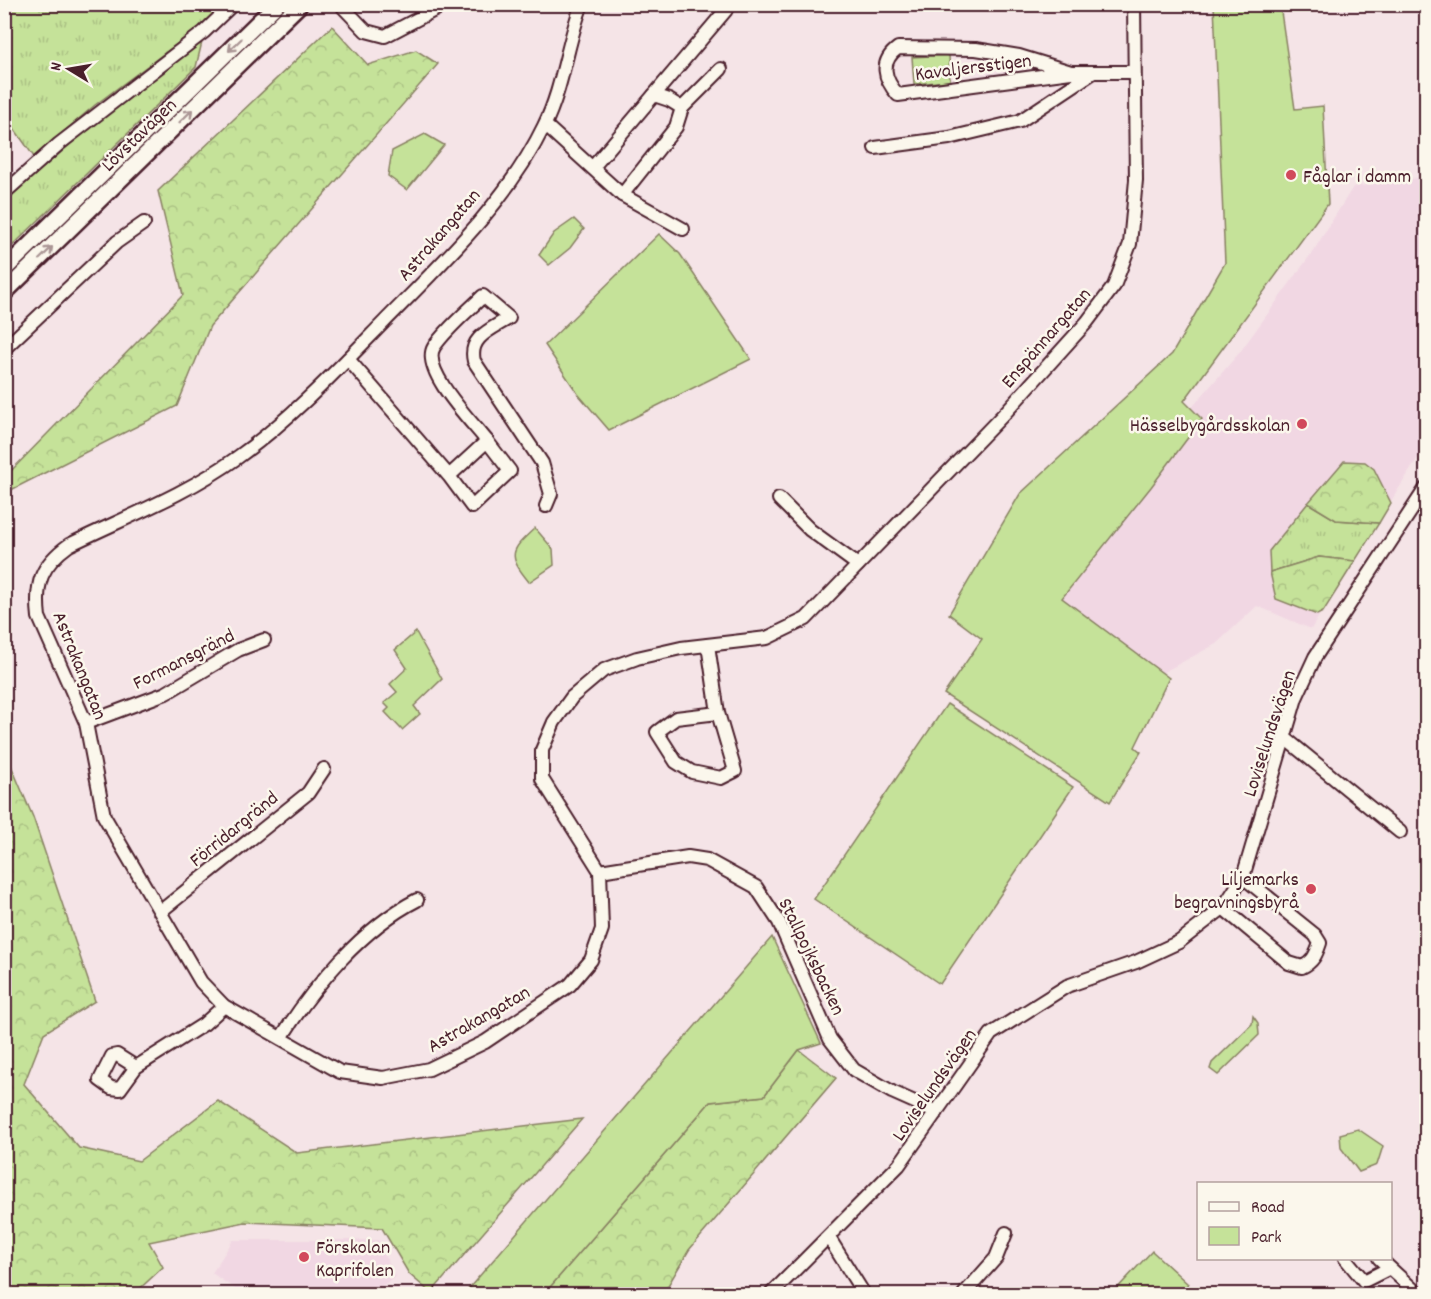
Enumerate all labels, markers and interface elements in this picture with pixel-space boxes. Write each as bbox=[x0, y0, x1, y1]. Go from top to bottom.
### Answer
one-way arrow bbox=[227, 38, 242, 53]
north arrow bbox=[39, 39, 99, 99]
street label: Kavaljersstigen bbox=[913, 48, 1033, 90]
text: N bbox=[45, 60, 69, 73]
street label: Lövstavägen bbox=[96, 93, 184, 179]
one-way arrow bbox=[178, 109, 193, 124]
place label: Fåglar i damm bbox=[1303, 164, 1411, 192]
marker: Fåglar i damm bbox=[1284, 168, 1298, 182]
street label: Astrakangatan bbox=[392, 184, 488, 288]
one-way arrow bbox=[39, 245, 54, 260]
street label: Enspännargatan bbox=[996, 282, 1099, 395]
place label: Hässelbygårdsskolan bbox=[1130, 413, 1290, 441]
marker: Hässelbygårdsskolan bbox=[1295, 417, 1309, 431]
street label: Astrakangatan bbox=[44, 608, 113, 724]
street label: Formansgränd bbox=[129, 623, 240, 698]
street label: Loviselundsvägen bbox=[1237, 667, 1305, 801]
street label: Förridargränd bbox=[184, 786, 285, 875]
place label: Liljemarks begravningsbyrå bbox=[1174, 867, 1299, 918]
marker: Liljemarks begravningsbyrå bbox=[1304, 882, 1318, 896]
street label: Stallpojksbacken bbox=[770, 894, 851, 1021]
street label: Astrakangatan bbox=[423, 980, 536, 1061]
street label: Loviselundsvägen bbox=[886, 1024, 985, 1148]
legend bbox=[1197, 1182, 1392, 1260]
text: Road bbox=[1251, 1196, 1285, 1221]
text: Park bbox=[1251, 1226, 1282, 1251]
place label: Förskolan Kaprifolen bbox=[316, 1235, 394, 1286]
marker: Förskolan Kaprifolen bbox=[297, 1250, 311, 1264]

